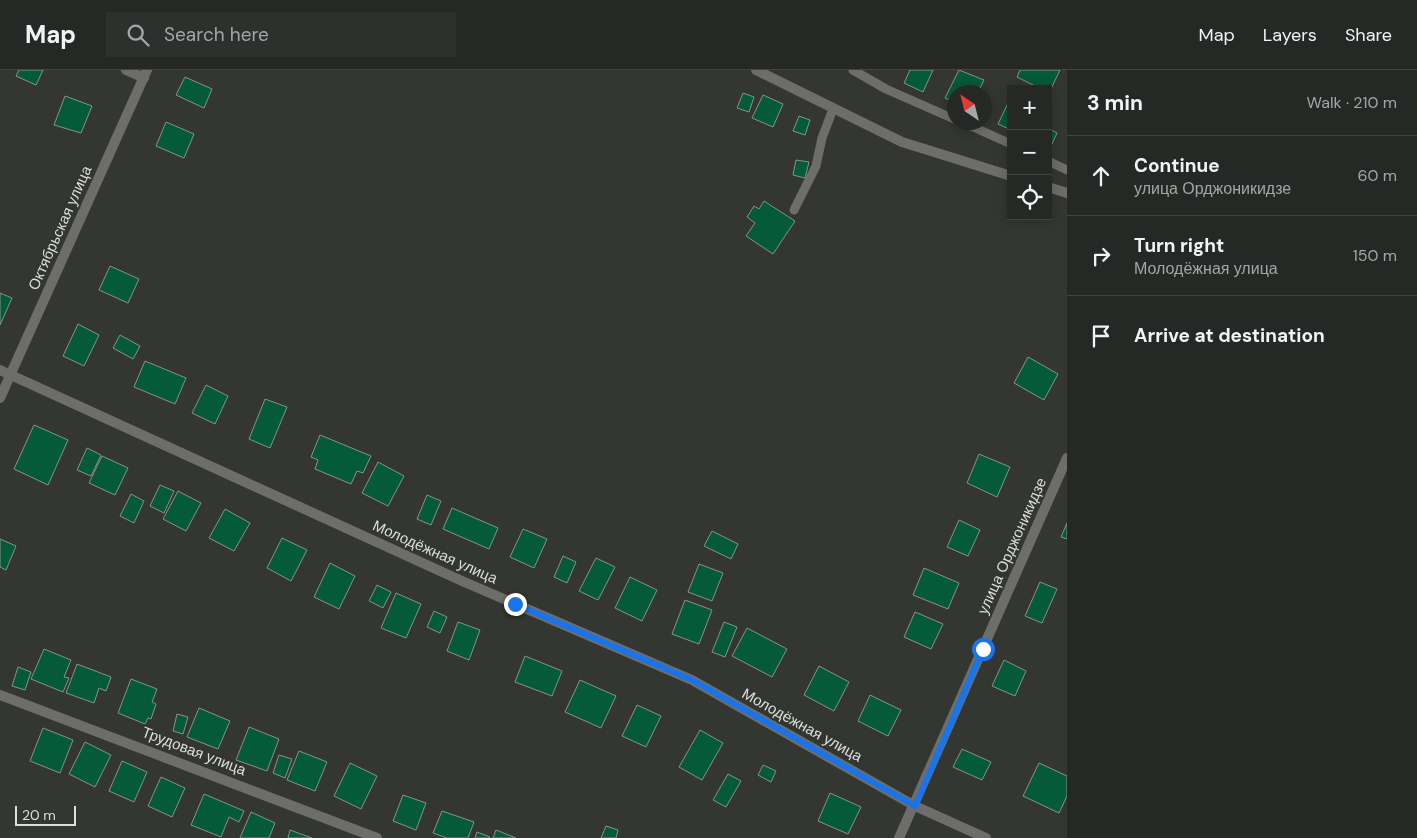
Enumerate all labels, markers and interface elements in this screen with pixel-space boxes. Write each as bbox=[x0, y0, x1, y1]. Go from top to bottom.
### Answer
search box bbox=[106, 12, 456, 57]
text: Map bbox=[25, 19, 76, 50]
icon: search bbox=[124, 21, 152, 49]
text: Search here bbox=[164, 22, 269, 47]
text: Map bbox=[1199, 23, 1235, 47]
text: Layers bbox=[1263, 23, 1317, 47]
text: Share bbox=[1345, 23, 1392, 47]
north arrow bbox=[947, 85, 992, 130]
map controls bbox=[1007, 85, 1052, 220]
button: + bbox=[1007, 85, 1052, 130]
text: 3 min bbox=[1087, 89, 1143, 117]
text: Walk · 210 m bbox=[1307, 92, 1397, 113]
button: − bbox=[1007, 130, 1052, 175]
text: Continue bbox=[1134, 153, 1220, 178]
street label: Октябрьская улица bbox=[24, 162, 97, 293]
icon: ahead bbox=[1087, 162, 1115, 190]
text: 60 m bbox=[1357, 165, 1397, 186]
button: locate bbox=[1007, 175, 1052, 220]
text: улица Орджоникидзе bbox=[1134, 178, 1291, 199]
text: Turn right bbox=[1134, 233, 1224, 258]
icon: right bbox=[1087, 242, 1115, 270]
text: 150 m bbox=[1353, 245, 1397, 266]
text: Молодёжная улица bbox=[1134, 258, 1278, 279]
icon: arrive bbox=[1087, 322, 1115, 350]
text: Arrive at destination bbox=[1134, 323, 1325, 348]
street label: улица Орджоникидзе bbox=[973, 475, 1051, 617]
street label: Молодёжная улица bbox=[369, 515, 501, 589]
route end bbox=[504, 593, 527, 616]
route start bbox=[972, 638, 995, 661]
street label: Молодёжная улица bbox=[738, 684, 866, 767]
street label: Трудовая улица bbox=[139, 722, 250, 780]
scale bar bbox=[15, 803, 76, 826]
text: 20 m bbox=[22, 806, 56, 824]

